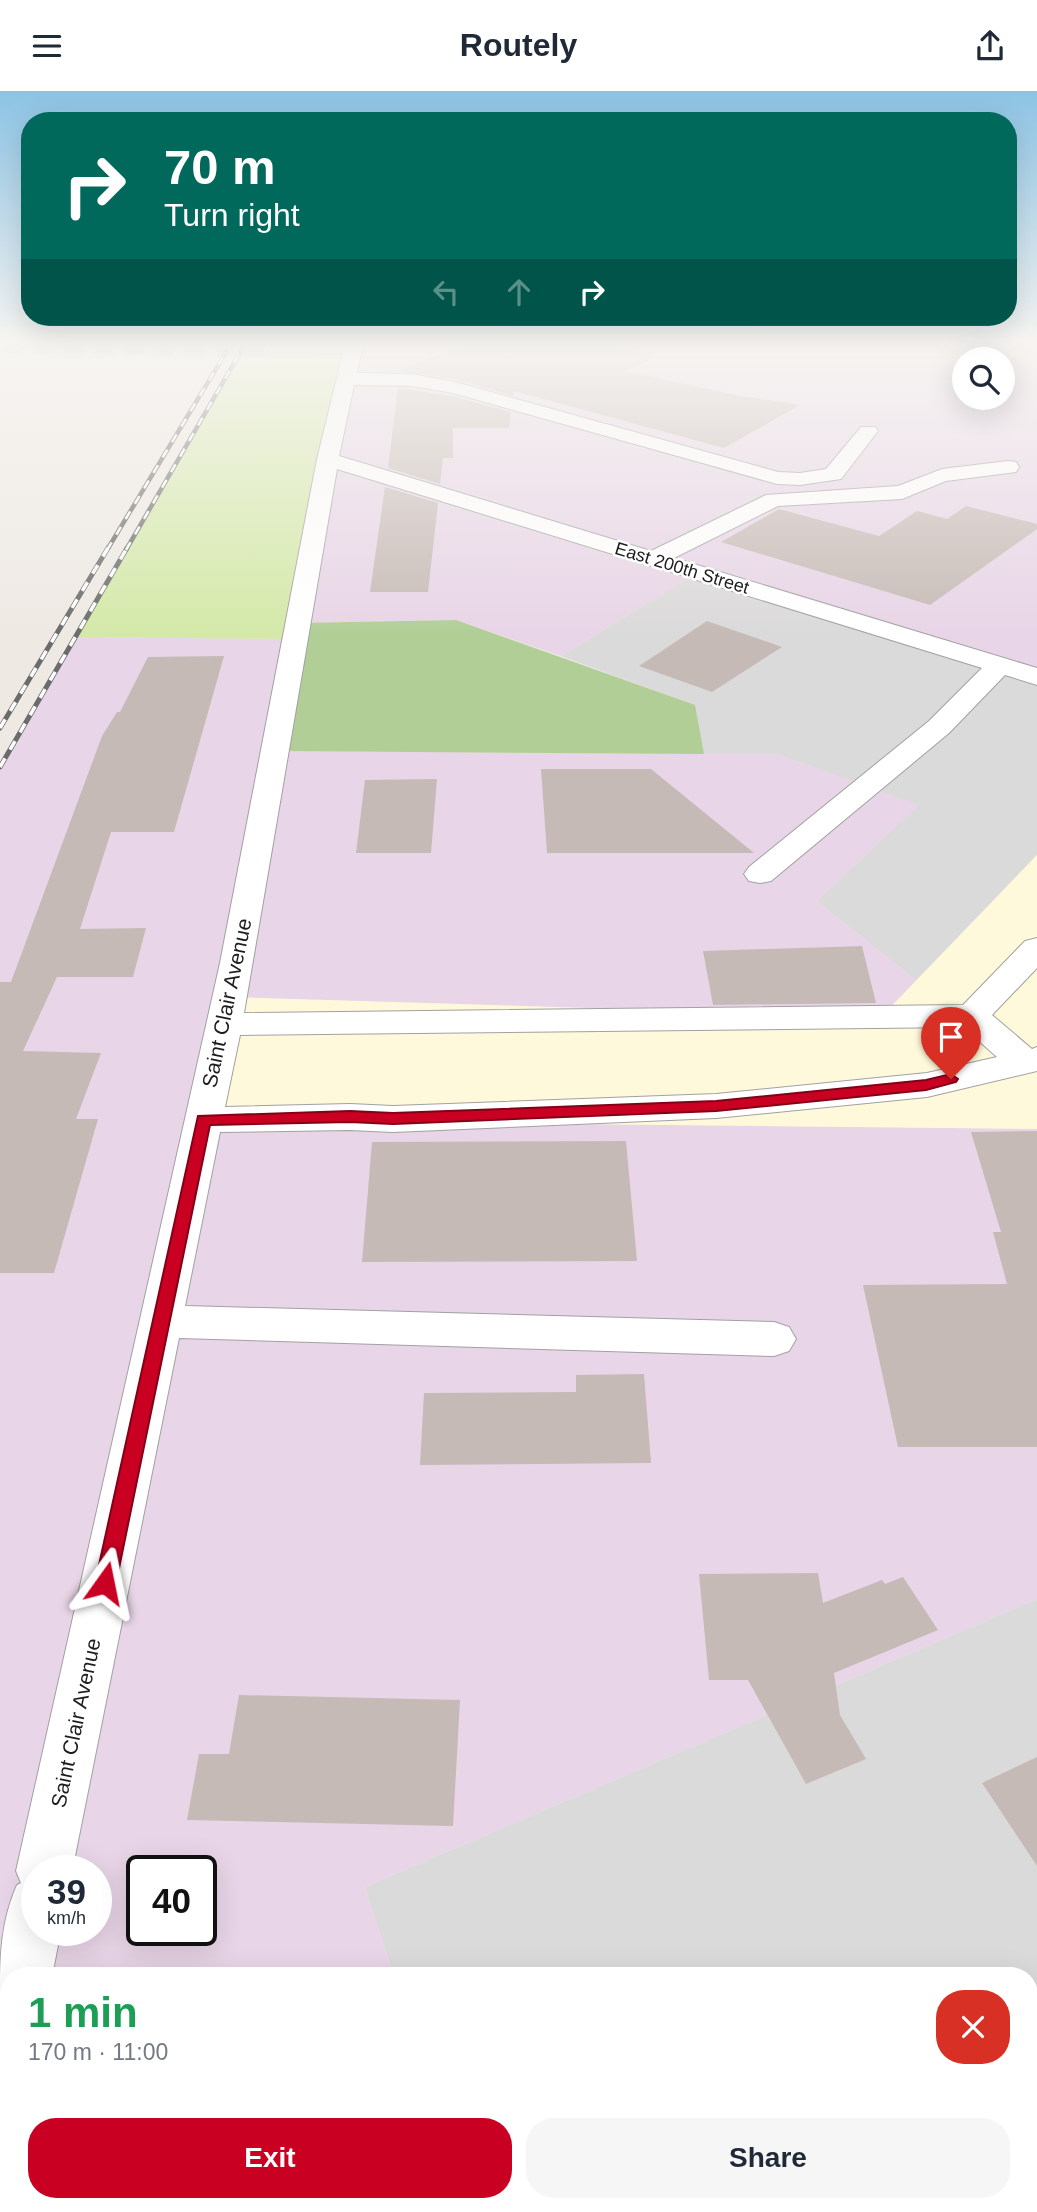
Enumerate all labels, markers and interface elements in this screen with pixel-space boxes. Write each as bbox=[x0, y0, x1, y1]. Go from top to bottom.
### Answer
icon: menu bbox=[28, 27, 66, 65]
text: Routely bbox=[460, 27, 577, 63]
icon: share bbox=[971, 27, 1009, 65]
icon: right bbox=[49, 140, 140, 231]
text: 70 m bbox=[164, 140, 276, 194]
text: Turn right bbox=[164, 197, 300, 233]
icon: left bbox=[427, 273, 465, 311]
icon: ahead bbox=[500, 273, 538, 311]
icon: right bbox=[573, 273, 611, 311]
map controls bbox=[952, 347, 1015, 410]
button: search bbox=[952, 347, 1015, 410]
street label: East 200th Street bbox=[613, 538, 751, 598]
street label: Saint Clair Avenue bbox=[197, 916, 256, 1090]
pin bbox=[921, 1007, 981, 1079]
icon: arrive bbox=[932, 1018, 970, 1056]
position arrow bbox=[68, 1546, 142, 1620]
street label: Saint Clair Avenue bbox=[46, 1636, 105, 1810]
speed limit sign: 40 bbox=[126, 1855, 217, 1946]
text: 39 bbox=[47, 1872, 86, 1911]
text: km/h bbox=[47, 1908, 86, 1928]
text: 1 min bbox=[28, 1989, 138, 2036]
button: close bbox=[936, 1990, 1010, 2064]
text: 170 m · 11:00 bbox=[28, 2039, 168, 2065]
button: Exit bbox=[28, 2118, 512, 2198]
button: Share bbox=[526, 2118, 1010, 2198]

